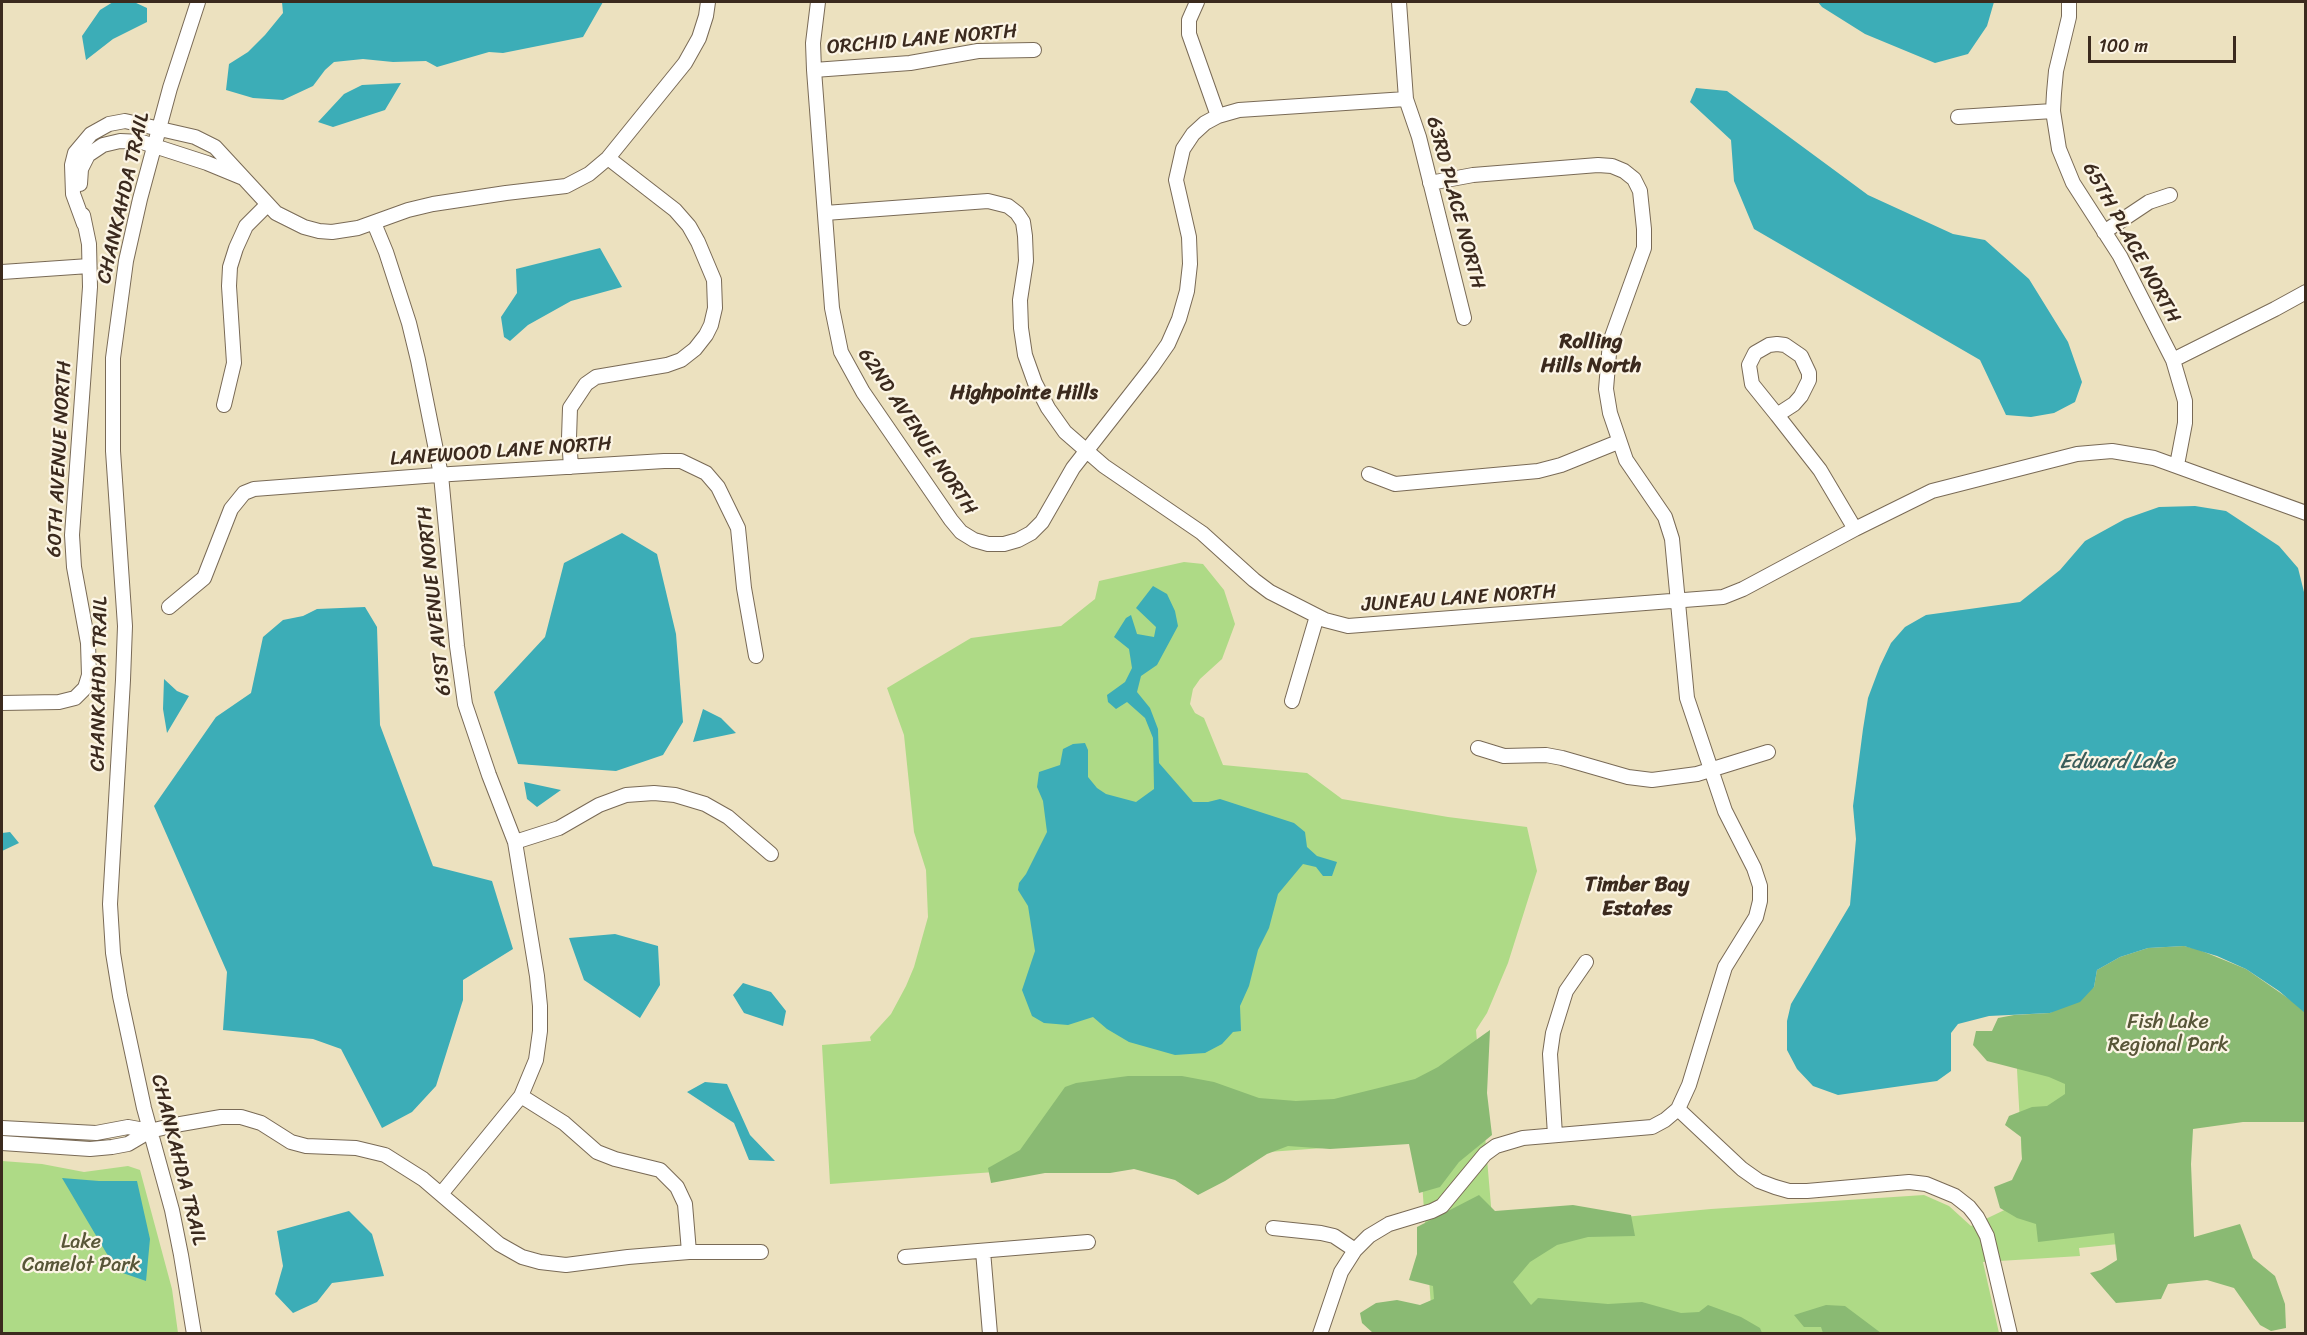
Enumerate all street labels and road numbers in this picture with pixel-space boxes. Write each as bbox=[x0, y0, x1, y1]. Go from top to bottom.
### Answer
street label: ORCHID LANE NORTH bbox=[826, 20, 1018, 60]
street label: CHANKAHDA TRAIL bbox=[93, 110, 155, 286]
street label: 63RD PLACE NORTH bbox=[1420, 114, 1490, 292]
street label: 65TH PLACE NORTH bbox=[2077, 159, 2185, 327]
street label: 62ND AVENUE NORTH bbox=[852, 344, 982, 520]
street label: 60TH AVENUE NORTH bbox=[43, 360, 77, 558]
street label: LANEWOOD LANE NORTH bbox=[389, 432, 613, 472]
street label: 61ST AVENUE NORTH bbox=[413, 505, 457, 697]
street label: JUNEAU LANE NORTH bbox=[1361, 580, 1557, 618]
street label: CHANKAHDA TRAIL bbox=[86, 596, 114, 772]
street label: CHANKAHDA TRAIL bbox=[145, 1072, 211, 1248]

